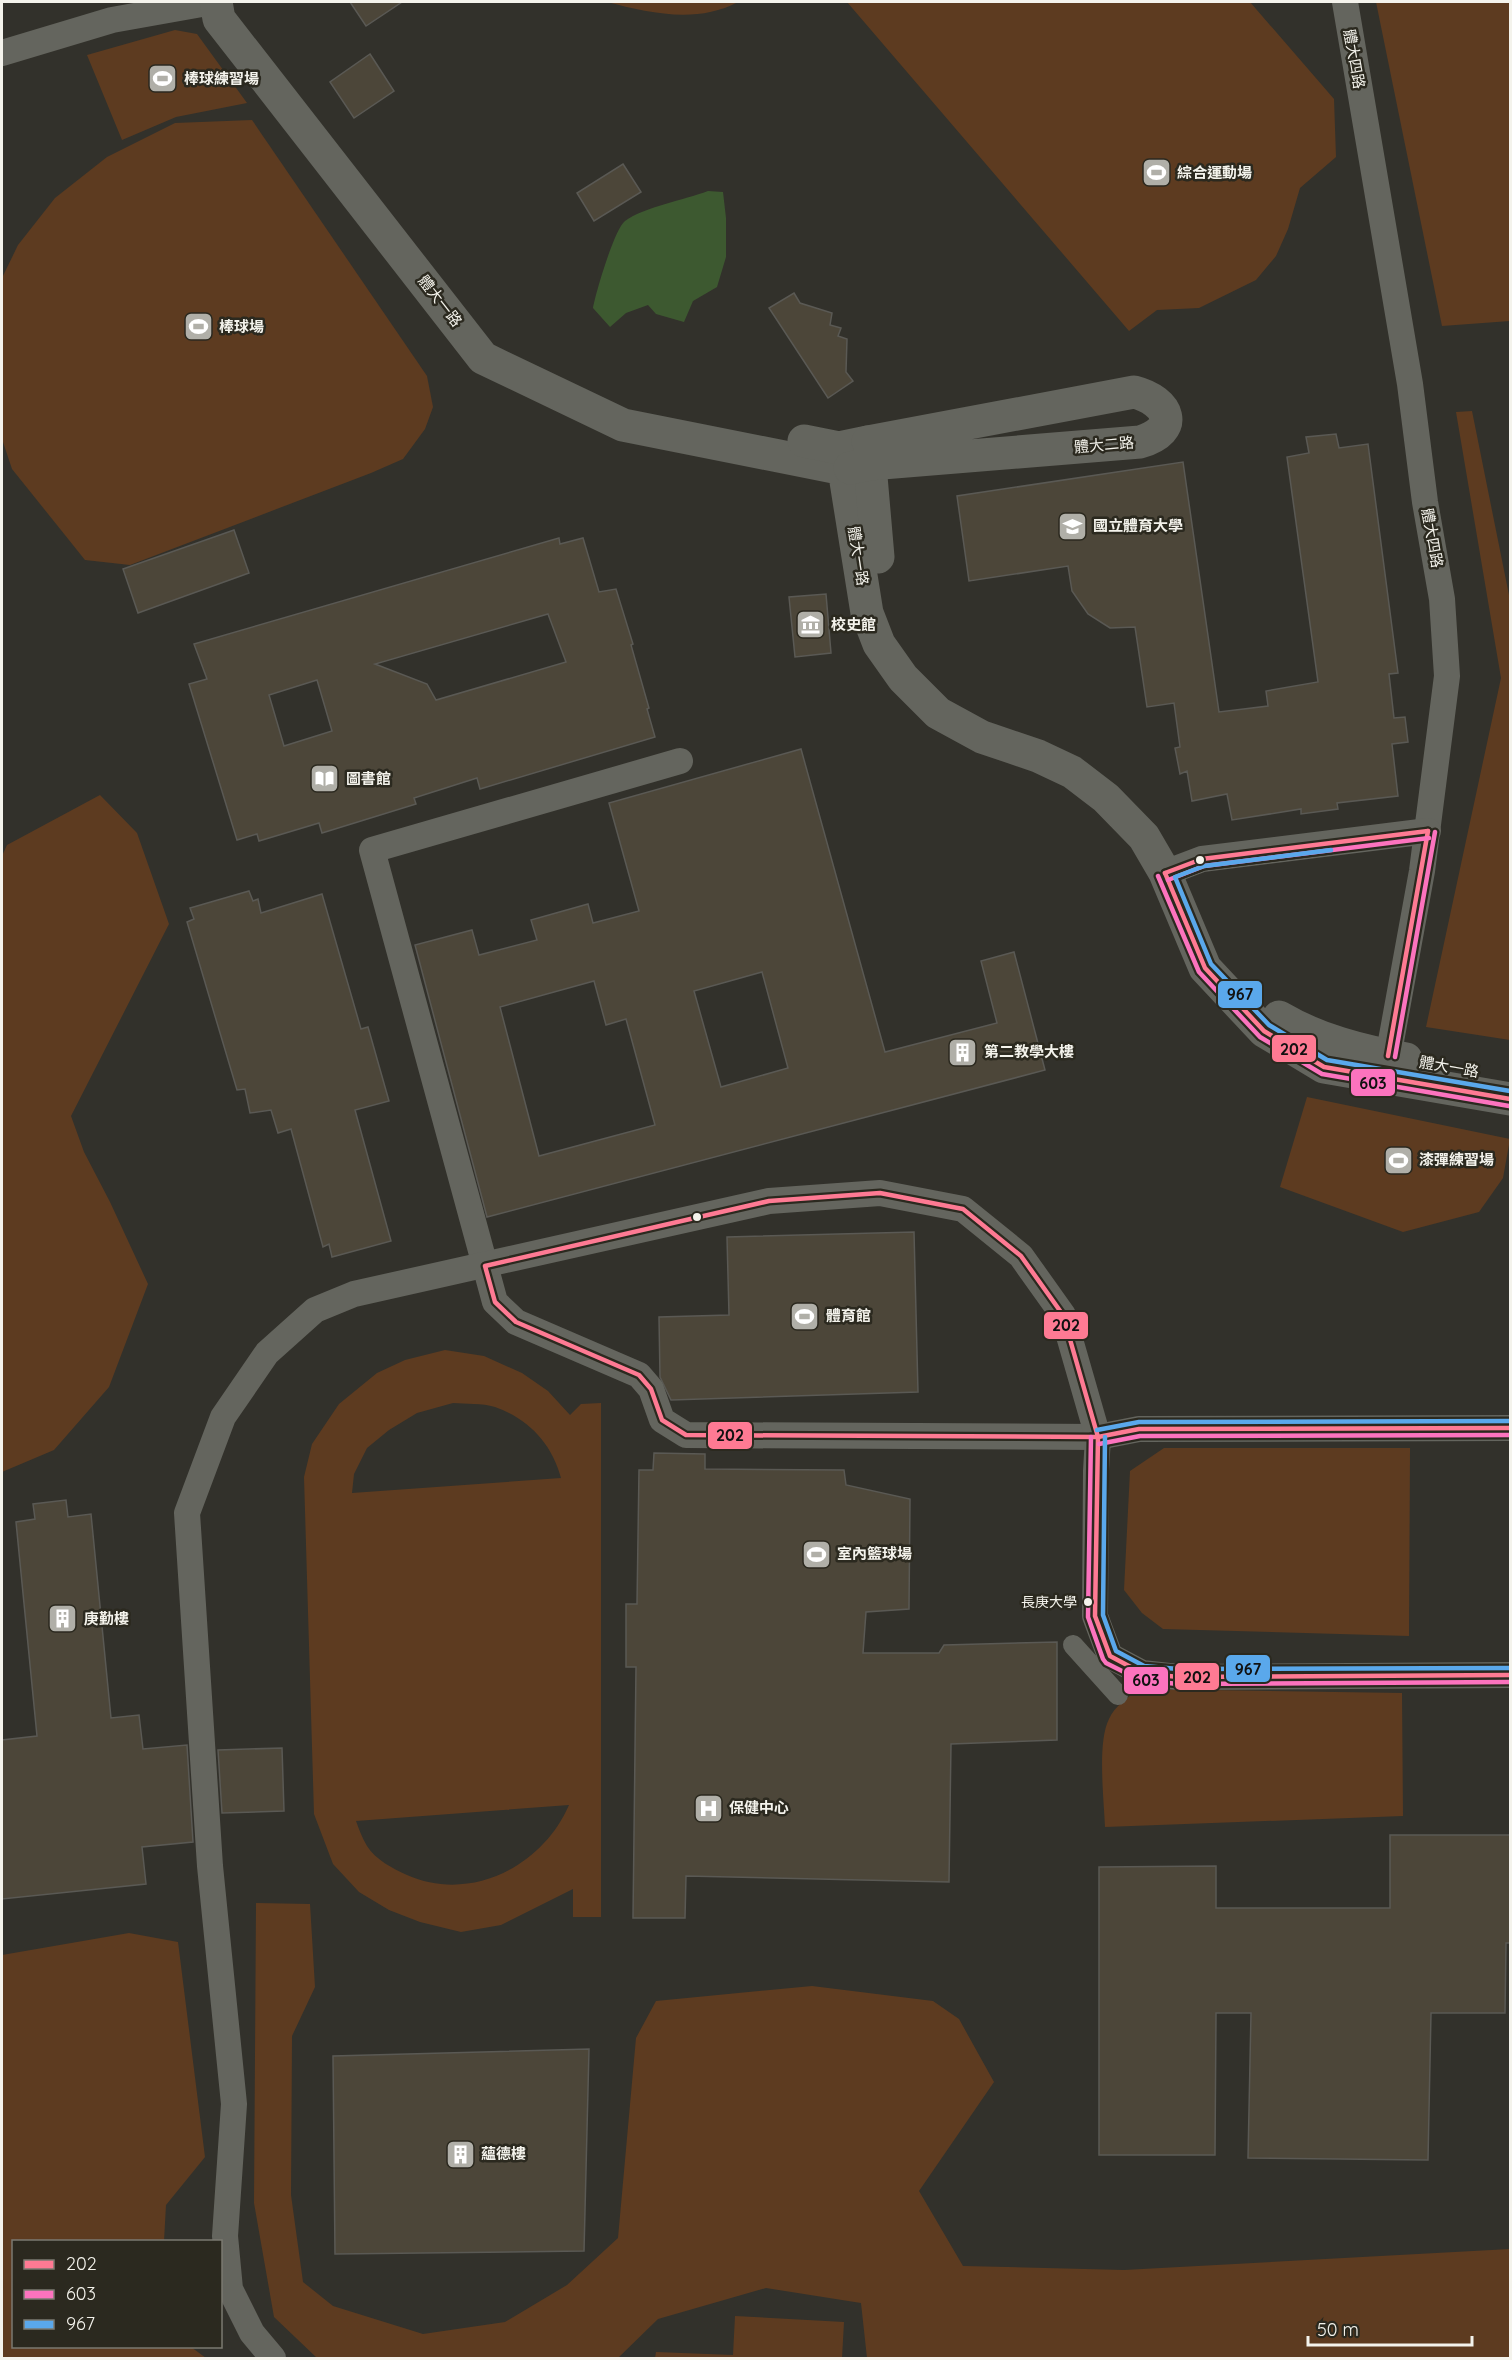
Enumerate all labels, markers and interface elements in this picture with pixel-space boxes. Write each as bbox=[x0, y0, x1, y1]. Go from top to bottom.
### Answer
street label: 體大四路 bbox=[1340, 28, 1369, 90]
sports icon: 棒球練習場 bbox=[147, 63, 179, 95]
place label: 棒球練習場 bbox=[184, 69, 259, 88]
sports icon: 綜合運動場 bbox=[1140, 157, 1172, 189]
place label: 綜合運動場 bbox=[1177, 163, 1252, 182]
street label: 體大一路 bbox=[414, 271, 466, 330]
sports icon: 棒球場 bbox=[182, 311, 214, 343]
place label: 棒球場 bbox=[219, 317, 264, 336]
street label: 體大二路 bbox=[1073, 432, 1135, 457]
street label: 體大四路 bbox=[1418, 507, 1447, 569]
school or university icon: 國立體育大學 bbox=[1056, 510, 1088, 542]
place label: 國立體育大學 bbox=[1093, 516, 1183, 535]
street label: 體大一路 bbox=[844, 525, 873, 587]
museum icon: 校史館 bbox=[794, 609, 826, 641]
place label: 校史館 bbox=[831, 615, 876, 634]
library icon: 圖書館 bbox=[309, 763, 341, 795]
place label: 圖書館 bbox=[346, 769, 391, 788]
unlabelled marker bbox=[1194, 854, 1206, 866]
line badge: 967 bbox=[1217, 980, 1263, 1009]
text: 967 bbox=[1227, 984, 1254, 1004]
line badge: 202 bbox=[1271, 1034, 1317, 1063]
building icon: 第二教學大樓 bbox=[947, 1036, 979, 1068]
text: 202 bbox=[1280, 1039, 1308, 1059]
place label: 第二教學大樓 bbox=[984, 1042, 1074, 1061]
street label: 體大一路 bbox=[1418, 1052, 1480, 1081]
line badge: 603 bbox=[1350, 1068, 1396, 1097]
text: 603 bbox=[1359, 1073, 1387, 1093]
sports icon: 漆彈練習場 bbox=[1382, 1144, 1414, 1176]
place label: 漆彈練習場 bbox=[1419, 1150, 1494, 1169]
unlabelled marker bbox=[691, 1211, 703, 1223]
sports icon: 體育館 bbox=[789, 1300, 821, 1332]
place label: 體育館 bbox=[826, 1306, 871, 1325]
line badge: 202 bbox=[1043, 1311, 1089, 1340]
text: 202 bbox=[1052, 1315, 1080, 1335]
line badge: 202 bbox=[707, 1421, 753, 1450]
text: 202 bbox=[716, 1425, 744, 1445]
sports icon: 室內籃球場 bbox=[800, 1538, 832, 1570]
place label: 室內籃球場 bbox=[837, 1544, 912, 1563]
place label: 長庚大學 bbox=[1021, 1593, 1077, 1611]
marker: 長庚大學 bbox=[1082, 1596, 1094, 1608]
building icon: 庚勤樓 bbox=[47, 1603, 79, 1635]
place label: 庚勤樓 bbox=[84, 1609, 129, 1628]
line badge: 967 bbox=[1225, 1654, 1271, 1683]
text: 967 bbox=[1235, 1659, 1262, 1679]
line badge: 202 bbox=[1174, 1662, 1220, 1691]
line badge: 603 bbox=[1123, 1666, 1169, 1695]
text: 202 bbox=[1183, 1667, 1211, 1687]
text: 603 bbox=[1132, 1670, 1160, 1690]
hospital icon: 保健中心 bbox=[692, 1792, 724, 1824]
place label: 保健中心 bbox=[729, 1798, 789, 1817]
building icon: 蘊德樓 bbox=[444, 2138, 476, 2170]
place label: 蘊德樓 bbox=[481, 2144, 526, 2163]
legend bbox=[12, 2240, 222, 2348]
text: 202 bbox=[66, 2252, 97, 2275]
text: 603 bbox=[66, 2282, 96, 2305]
scale bar bbox=[1308, 2309, 1472, 2347]
text: 967 bbox=[66, 2312, 95, 2335]
text: 50 m bbox=[1317, 2318, 1359, 2341]

